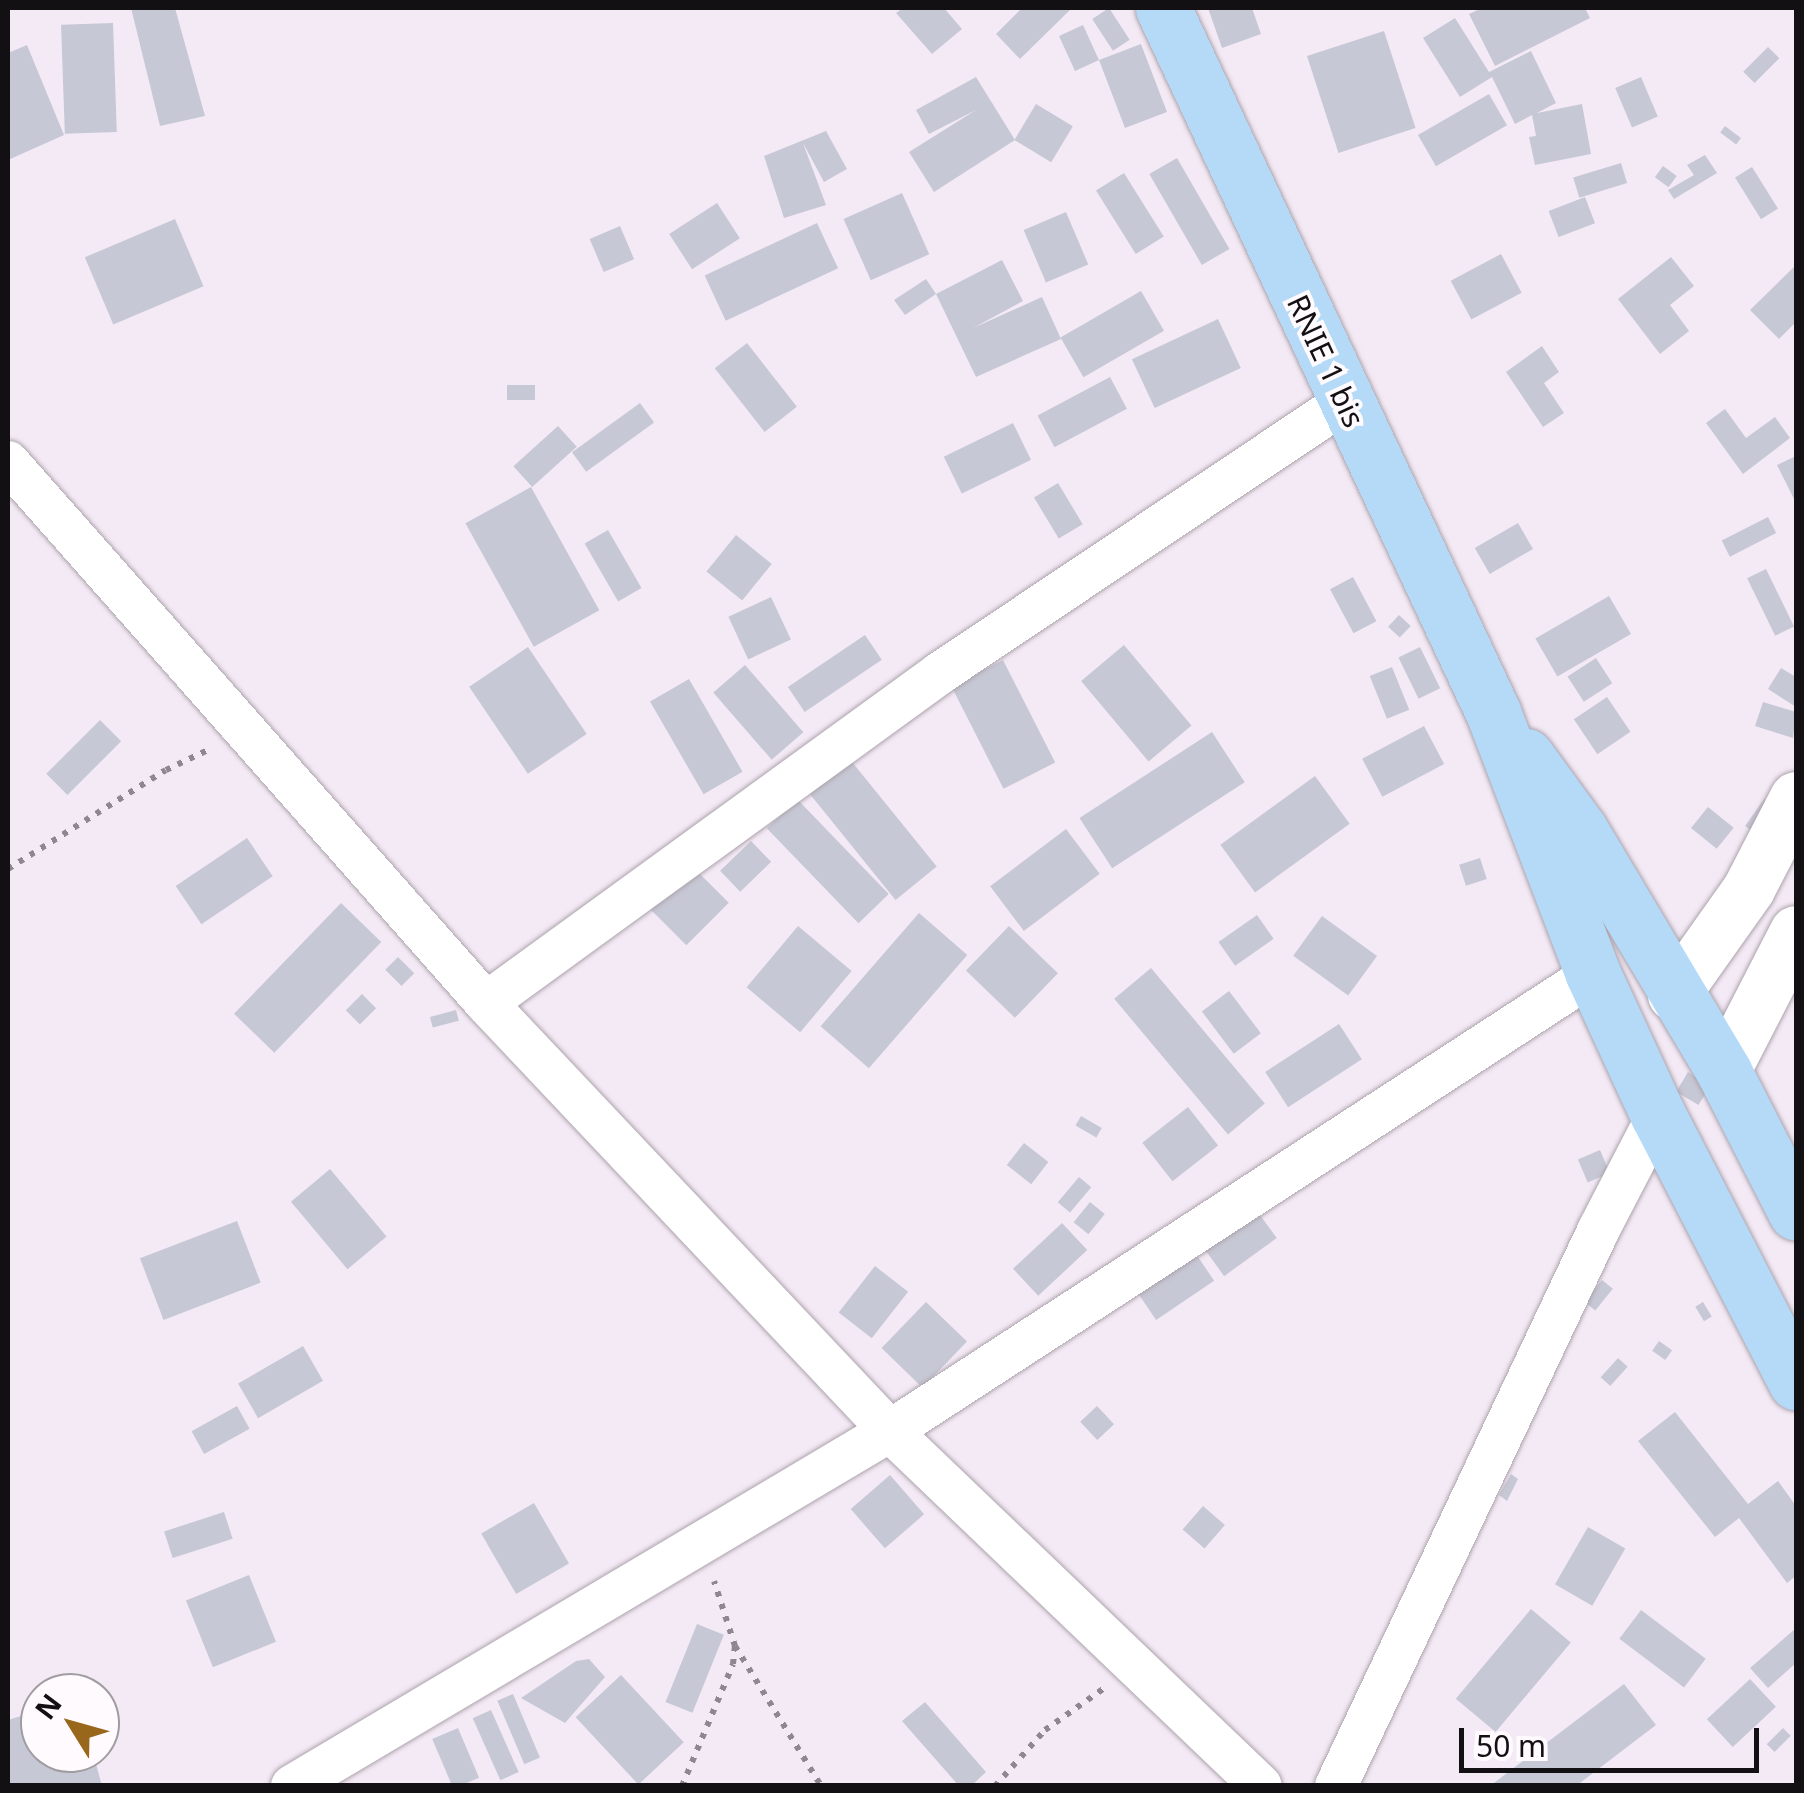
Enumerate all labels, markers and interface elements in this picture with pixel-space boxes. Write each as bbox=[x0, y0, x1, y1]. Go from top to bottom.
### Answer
street label: RNIE 1 bis bbox=[1280, 289, 1372, 433]
north arrow bbox=[20, 1673, 120, 1773]
text: N bbox=[26, 1686, 70, 1727]
scale bar bbox=[1464, 1708, 1764, 1770]
text: 50 m bbox=[1476, 1725, 1546, 1766]

